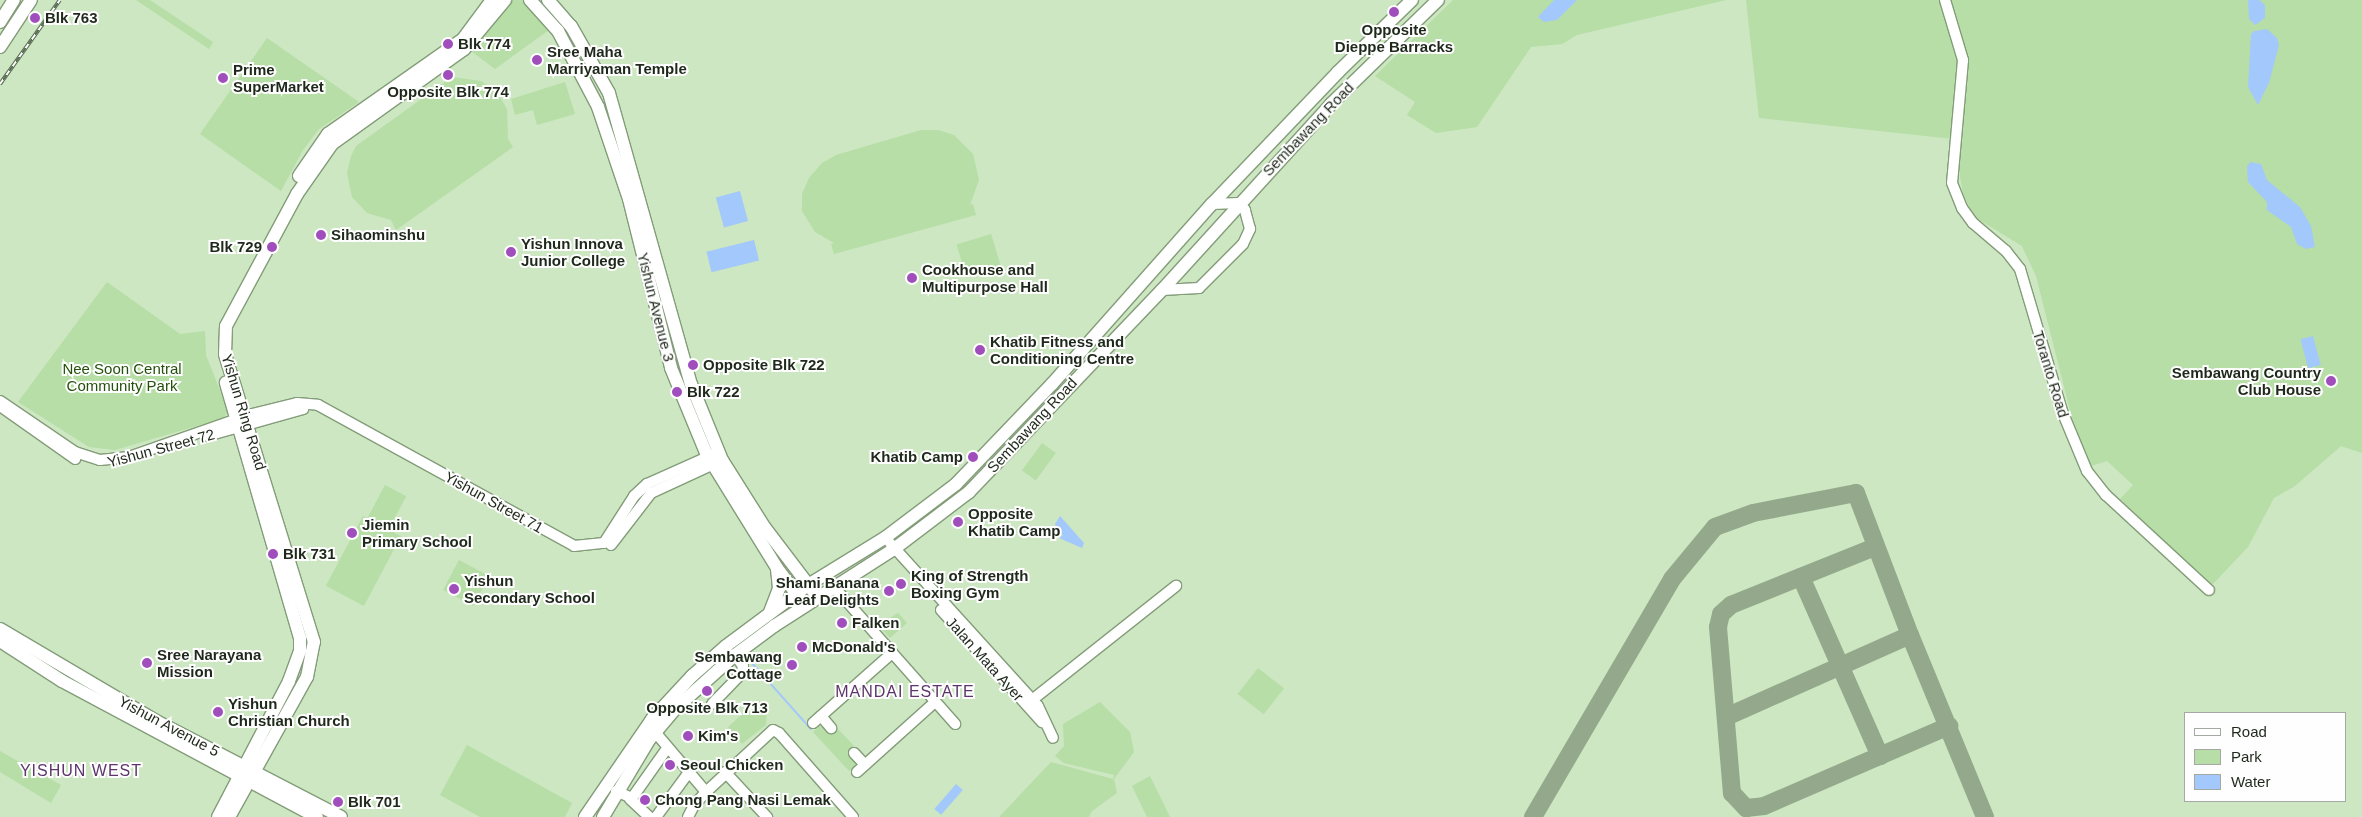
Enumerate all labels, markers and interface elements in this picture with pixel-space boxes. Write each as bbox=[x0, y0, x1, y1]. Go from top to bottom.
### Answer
marker: Opposite Dieppe Barracks bbox=[1388, 6, 1400, 18]
place label: Blk 763 bbox=[45, 9, 98, 27]
marker: Blk 763 bbox=[29, 12, 41, 24]
place label: Opposite Dieppe Barracks bbox=[1335, 20, 1453, 55]
place label: Blk 774 bbox=[458, 35, 511, 53]
marker: Blk 774 bbox=[442, 38, 454, 50]
place label: Sree Maha Marriyaman Temple bbox=[547, 42, 687, 77]
marker: Sree Maha Marriyaman Temple bbox=[531, 54, 543, 66]
place label: Prime SuperMarket bbox=[233, 60, 324, 95]
marker: Opposite Blk 774 bbox=[442, 69, 454, 81]
marker: Prime SuperMarket bbox=[217, 72, 229, 84]
street label: Sembawang Road bbox=[1259, 78, 1357, 180]
place label: Opposite Blk 774 bbox=[387, 83, 509, 101]
place label: Sihaominshu bbox=[331, 226, 425, 244]
marker: Sihaominshu bbox=[315, 229, 327, 241]
place label: Yishun Innova Junior College bbox=[521, 234, 625, 269]
place label: Blk 729 bbox=[209, 238, 262, 256]
marker: Blk 729 bbox=[266, 241, 278, 253]
marker: Yishun Innova Junior College bbox=[505, 246, 517, 258]
street label: Yishun Avenue 3 bbox=[634, 250, 678, 364]
place label: Cookhouse and Multipurpose Hall bbox=[922, 260, 1048, 295]
marker: Cookhouse and Multipurpose Hall bbox=[906, 272, 918, 284]
street label: Toranto Road bbox=[2029, 328, 2073, 420]
place label: Khatib Fitness and Conditioning Centre bbox=[990, 332, 1134, 367]
marker: Khatib Fitness and Conditioning Centre bbox=[974, 344, 986, 356]
street label: Yishun Ring Road bbox=[218, 352, 270, 472]
place label: Opposite Blk 722 bbox=[703, 356, 825, 374]
park label: Nee Soon Central Community Park bbox=[62, 359, 182, 394]
marker: Opposite Blk 722 bbox=[687, 359, 699, 371]
place label: Sembawang Country Club House bbox=[2172, 363, 2321, 398]
street label: Sembawang Road bbox=[983, 374, 1081, 476]
marker: Sembawang Country Club House bbox=[2325, 375, 2337, 387]
place label: Blk 722 bbox=[687, 383, 740, 401]
marker: Blk 722 bbox=[671, 386, 683, 398]
street label: Yishun Street 72 bbox=[105, 425, 217, 471]
place label: Khatib Camp bbox=[870, 448, 963, 466]
marker: Khatib Camp bbox=[967, 451, 979, 463]
street label: Yishun Street 71 bbox=[441, 467, 547, 537]
place label: Opposite Khatib Camp bbox=[968, 504, 1061, 539]
place label: Jiemin Primary School bbox=[362, 515, 472, 550]
marker: Opposite Khatib Camp bbox=[952, 516, 964, 528]
marker: Jiemin Primary School bbox=[346, 527, 358, 539]
place label: Blk 731 bbox=[283, 545, 336, 563]
marker: Blk 731 bbox=[267, 548, 279, 560]
place label: King of Strength Boxing Gym bbox=[911, 566, 1028, 601]
place label: Yishun Secondary School bbox=[464, 571, 595, 606]
place label: Shami Banana Leaf Delights bbox=[776, 573, 879, 608]
marker: King of Strength Boxing Gym bbox=[895, 578, 907, 590]
marker: Yishun Secondary School bbox=[448, 583, 460, 595]
marker: Shami Banana Leaf Delights bbox=[883, 585, 895, 597]
street label: Jalan Mata Ayer bbox=[942, 613, 1028, 705]
place label: Falken bbox=[852, 614, 900, 632]
marker: Falken bbox=[836, 617, 848, 629]
place label: McDonald's bbox=[812, 638, 896, 656]
marker: McDonald's bbox=[796, 641, 808, 653]
place label: Sree Narayana Mission bbox=[157, 645, 261, 680]
place label: Sembawang Cottage bbox=[694, 647, 782, 682]
marker: Sree Narayana Mission bbox=[141, 657, 153, 669]
marker: Sembawang Cottage bbox=[786, 659, 798, 671]
district label: MANDAI ESTATE bbox=[834, 682, 976, 702]
marker: Opposite Blk 713 bbox=[701, 685, 713, 697]
street label: Yishun Avenue 5 bbox=[115, 692, 223, 760]
place label: Yishun Christian Church bbox=[228, 694, 350, 729]
place label: Opposite Blk 713 bbox=[646, 699, 768, 717]
marker: Yishun Christian Church bbox=[212, 706, 224, 718]
legend bbox=[2184, 712, 2347, 802]
text: Road bbox=[2231, 723, 2267, 740]
place label: Kim's bbox=[698, 727, 738, 745]
marker: Kim's bbox=[682, 730, 694, 742]
text: Park bbox=[2231, 748, 2262, 765]
place label: Seoul Chicken bbox=[680, 756, 783, 774]
marker: Seoul Chicken bbox=[664, 759, 676, 771]
district label: YISHUN WEST bbox=[19, 761, 143, 781]
text: Water bbox=[2231, 773, 2270, 790]
place label: Chong Pang Nasi Lemak bbox=[655, 791, 831, 809]
place label: Blk 701 bbox=[348, 793, 401, 811]
marker: Chong Pang Nasi Lemak bbox=[639, 794, 651, 806]
marker: Blk 701 bbox=[332, 796, 344, 808]

